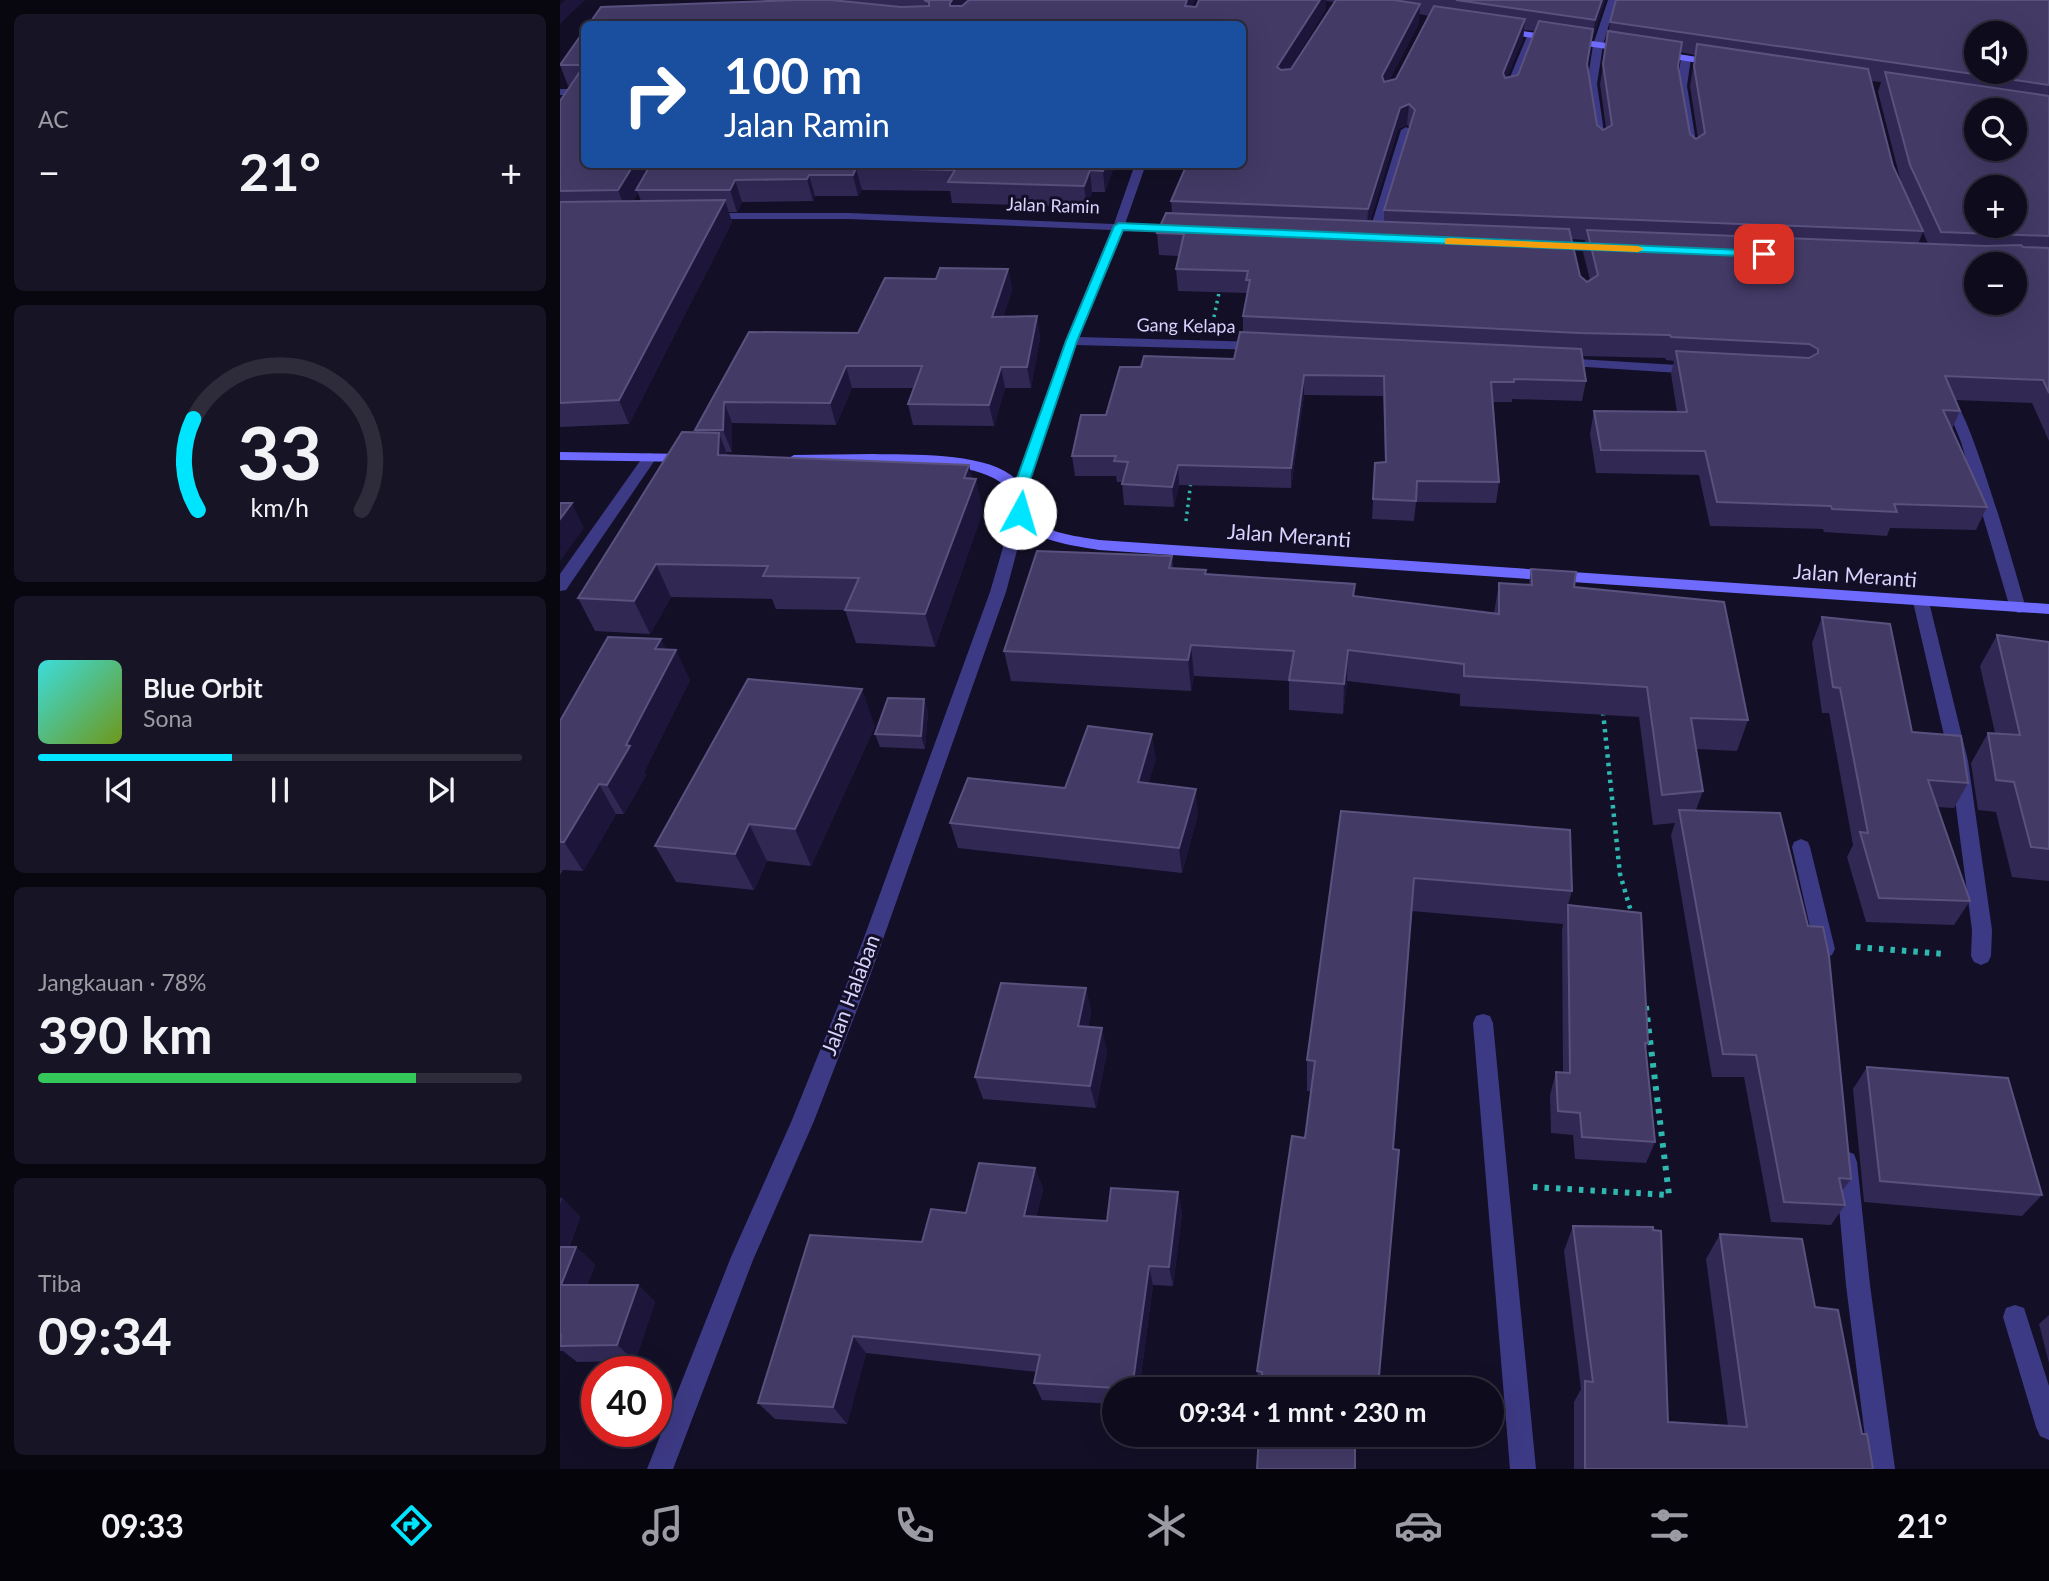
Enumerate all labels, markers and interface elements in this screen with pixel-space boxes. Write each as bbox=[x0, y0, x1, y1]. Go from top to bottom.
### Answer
map controls bbox=[1964, 21, 2027, 315]
button: sound bbox=[1964, 21, 2027, 84]
text: 100 m bbox=[724, 46, 862, 104]
icon: right bbox=[609, 49, 700, 140]
button: search bbox=[1964, 98, 2027, 161]
text: AC bbox=[38, 105, 69, 133]
text: Jalan Ramin bbox=[724, 105, 890, 144]
text: 21° bbox=[239, 140, 321, 202]
text: − bbox=[38, 149, 60, 195]
text: + bbox=[500, 149, 522, 195]
button: + bbox=[1964, 175, 2027, 238]
street label: Jalan Ramin bbox=[1006, 192, 1100, 218]
pin bbox=[1734, 224, 1794, 284]
icon: arrive bbox=[1745, 235, 1783, 273]
button: − bbox=[1964, 252, 2027, 315]
street label: Gang Kelapa bbox=[1136, 313, 1236, 337]
text: 33 bbox=[238, 408, 322, 496]
position arrow bbox=[983, 476, 1057, 550]
text: km/h bbox=[251, 491, 309, 521]
street label: Jalan Meranti bbox=[1226, 518, 1352, 551]
street label: Jalan Meranti bbox=[1792, 558, 1918, 591]
text: Blue Orbit bbox=[143, 672, 263, 704]
text: Sona bbox=[143, 704, 193, 732]
icon: previous bbox=[100, 771, 138, 809]
icon: pause bbox=[261, 771, 299, 809]
icon: next bbox=[422, 771, 460, 809]
street label: Jalan Halaban bbox=[815, 931, 884, 1058]
text: Jangkauan · 78% bbox=[38, 968, 207, 996]
text: 390 km bbox=[38, 1003, 212, 1065]
text: Tiba bbox=[38, 1269, 81, 1297]
text: 09:34 bbox=[38, 1304, 172, 1366]
speed limit sign: 40 bbox=[581, 1356, 672, 1447]
text: 09:34 · 1 mnt · 230 m bbox=[1179, 1396, 1427, 1428]
icon: directions bbox=[387, 1501, 436, 1550]
icon: music bbox=[638, 1501, 687, 1550]
icon: phone bbox=[890, 1501, 939, 1550]
icon: climate bbox=[1142, 1501, 1191, 1550]
icon: car bbox=[1394, 1501, 1443, 1550]
icon: filters bbox=[1645, 1501, 1694, 1550]
text: 09:33 bbox=[101, 1506, 184, 1545]
text: 21° bbox=[1897, 1506, 1948, 1545]

